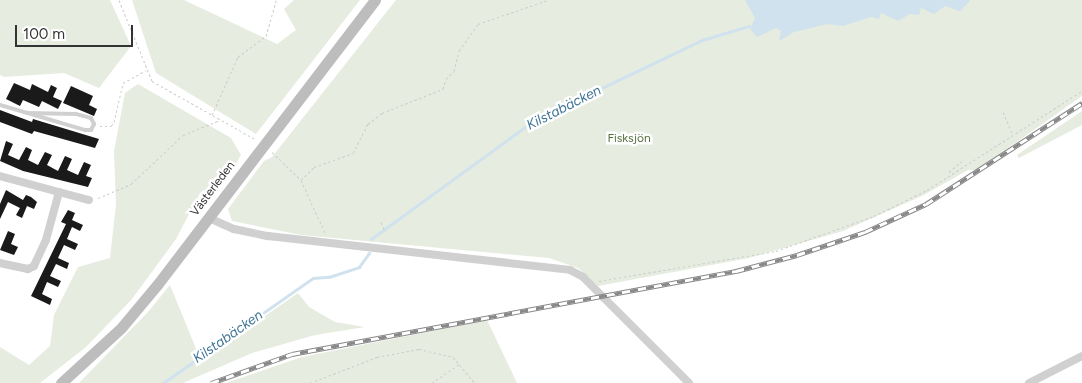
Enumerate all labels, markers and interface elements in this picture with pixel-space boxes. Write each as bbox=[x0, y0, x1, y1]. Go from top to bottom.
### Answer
scale bar bbox=[18, 15, 135, 47]
text: 100 m bbox=[23, 25, 65, 43]
water label: Kilstabäcken bbox=[524, 82, 604, 134]
park label: Fisksjön bbox=[607, 132, 651, 146]
street label: Västerleden bbox=[188, 159, 238, 219]
water label: Kilstabäcken bbox=[190, 307, 266, 367]

